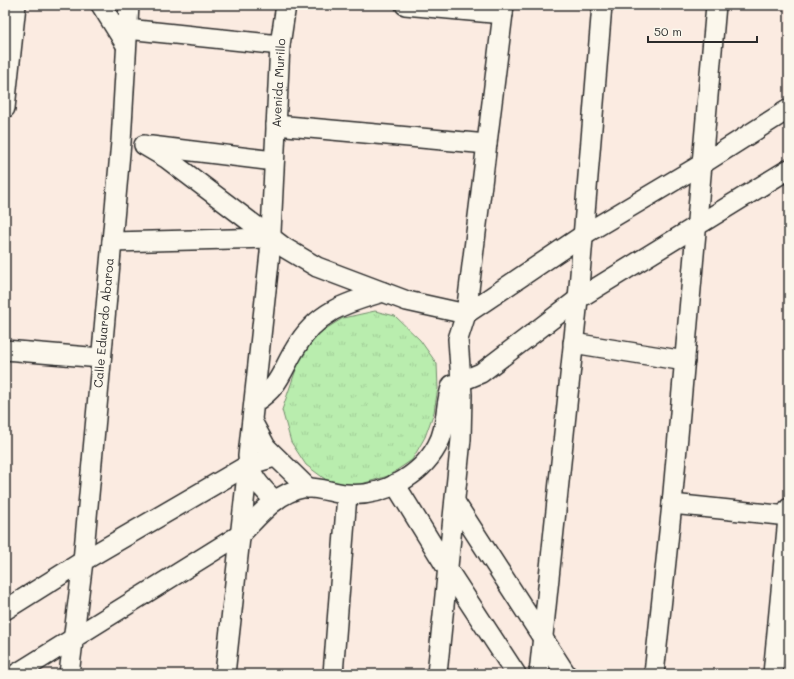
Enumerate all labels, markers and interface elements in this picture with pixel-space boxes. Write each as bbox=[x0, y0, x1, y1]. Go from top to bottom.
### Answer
scale bar bbox=[648, 18, 757, 44]
text: 50 m bbox=[654, 23, 682, 39]
street label: Avenida Murillo bbox=[268, 38, 288, 128]
street label: Calle Eduardo Abaroa bbox=[89, 257, 117, 389]

